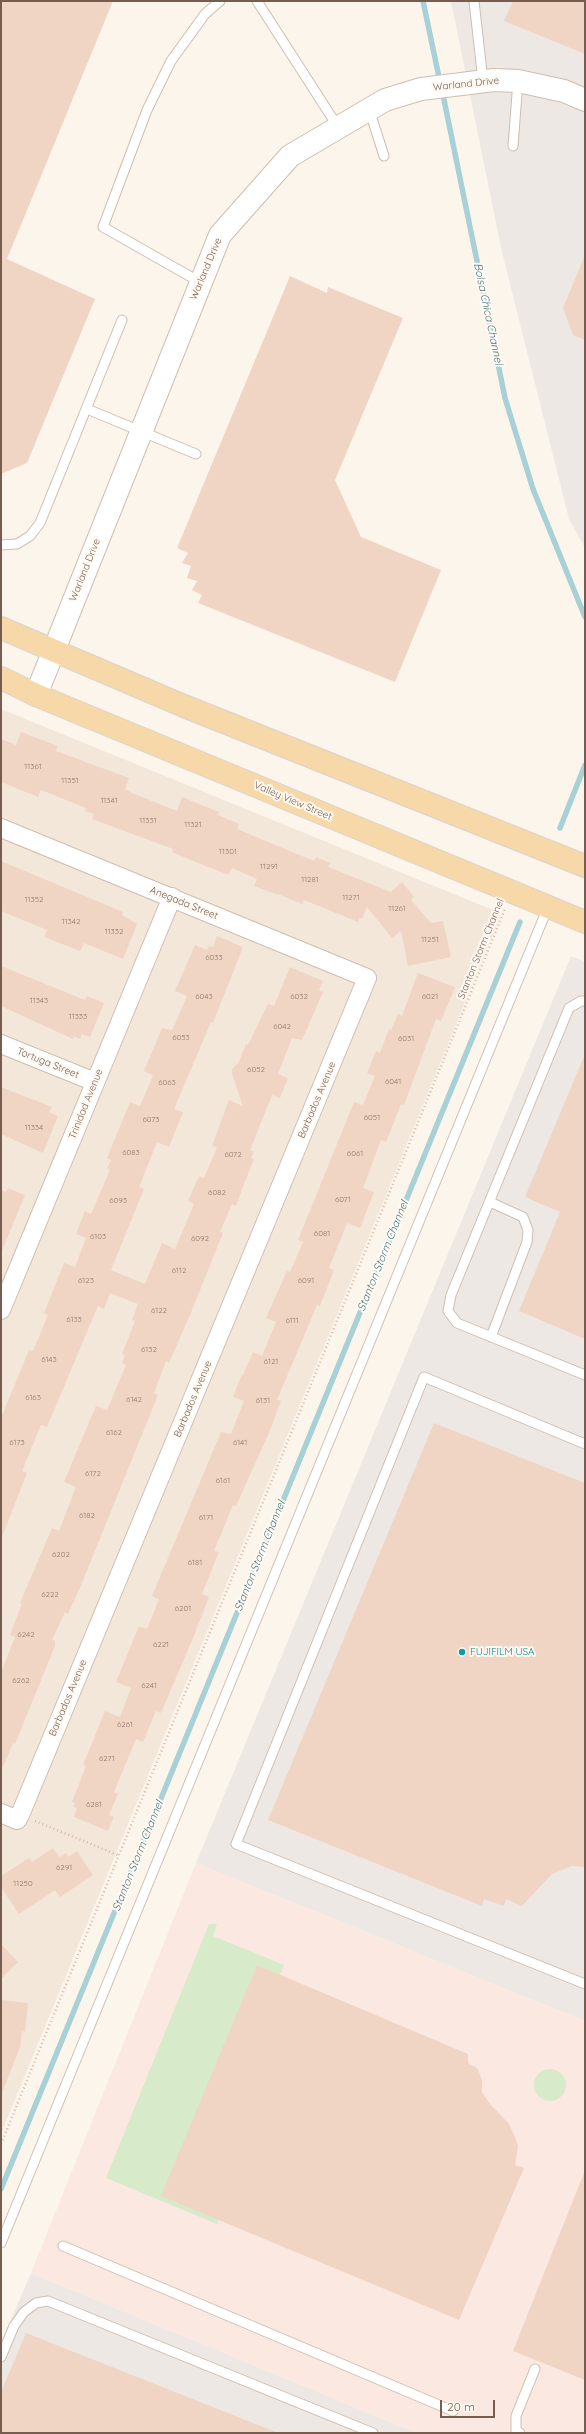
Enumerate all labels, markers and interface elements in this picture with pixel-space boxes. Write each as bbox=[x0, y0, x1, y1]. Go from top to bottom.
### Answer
street label: Warland Drive bbox=[432, 75, 500, 93]
street label: Warland Drive bbox=[187, 236, 225, 302]
water label: Bolsa Chica Channel bbox=[471, 262, 505, 366]
street label: Warland Drive bbox=[67, 537, 103, 603]
house number: 11361 bbox=[24, 762, 42, 772]
house number: 11351 bbox=[61, 776, 79, 786]
street label: Valley View Street bbox=[252, 779, 334, 823]
house number: 11341 bbox=[100, 796, 118, 806]
house number: 11331 bbox=[139, 816, 157, 826]
house number: 11321 bbox=[184, 820, 202, 830]
house number: 11301 bbox=[219, 847, 237, 857]
house number: 11291 bbox=[260, 862, 278, 872]
house number: 11281 bbox=[301, 875, 319, 885]
street label: Anegada Street bbox=[148, 884, 220, 922]
house number: 11271 bbox=[342, 893, 360, 903]
house number: 11352 bbox=[25, 895, 43, 905]
street label: Stanton Storm Channel bbox=[455, 897, 507, 1001]
house number: 11261 bbox=[388, 904, 406, 914]
house number: 11342 bbox=[62, 917, 80, 927]
house number: 11332 bbox=[105, 927, 123, 937]
house number: 11251 bbox=[421, 935, 439, 945]
house number: 6033 bbox=[205, 953, 223, 963]
house number: 6043 bbox=[195, 992, 213, 1002]
house number: 6032 bbox=[290, 992, 308, 1002]
house number: 6021 bbox=[422, 992, 438, 1002]
house number: 11343 bbox=[30, 996, 48, 1006]
house number: 11333 bbox=[69, 1012, 87, 1022]
house number: 6042 bbox=[273, 1022, 291, 1032]
house number: 6053 bbox=[172, 1033, 190, 1043]
house number: 6031 bbox=[398, 1034, 414, 1044]
street label: Tortuga Street bbox=[15, 1045, 81, 1081]
street label: Barbados Avenue bbox=[295, 1060, 339, 1140]
house number: 6052 bbox=[247, 1065, 265, 1075]
street label: Trinidad Avenue bbox=[66, 1067, 106, 1141]
house number: 6041 bbox=[385, 1077, 401, 1087]
house number: 6063 bbox=[158, 1078, 176, 1088]
house number: 6051 bbox=[364, 1113, 380, 1123]
house number: 6073 bbox=[143, 1115, 159, 1125]
house number: 11334 bbox=[25, 1123, 43, 1133]
house number: 6083 bbox=[122, 1148, 140, 1158]
house number: 6061 bbox=[347, 1149, 363, 1159]
house number: 6072 bbox=[224, 1150, 242, 1160]
house number: 6082 bbox=[208, 1188, 226, 1198]
house number: 6071 bbox=[335, 1195, 351, 1205]
house number: 6093 bbox=[109, 1196, 127, 1206]
water label: Stanton Storm Channel bbox=[355, 1199, 411, 1313]
house number: 6081 bbox=[314, 1229, 330, 1239]
house number: 6103 bbox=[90, 1232, 106, 1242]
house number: 6092 bbox=[191, 1234, 209, 1244]
house number: 6112 bbox=[172, 1266, 186, 1276]
house number: 6123 bbox=[78, 1276, 94, 1286]
house number: 6091 bbox=[298, 1276, 314, 1286]
house number: 6122 bbox=[151, 1306, 167, 1316]
house number: 6133 bbox=[66, 1315, 82, 1325]
house number: 6111 bbox=[285, 1316, 299, 1326]
house number: 6132 bbox=[141, 1345, 157, 1355]
house number: 6143 bbox=[41, 1355, 57, 1365]
house number: 6121 bbox=[264, 1357, 278, 1367]
street label: Barbados Avenue bbox=[171, 1359, 215, 1439]
house number: 6163 bbox=[25, 1393, 41, 1403]
house number: 6142 bbox=[126, 1395, 142, 1405]
house number: 6131 bbox=[256, 1396, 270, 1406]
house number: 6162 bbox=[106, 1428, 122, 1438]
house number: 6173 bbox=[9, 1438, 25, 1448]
house number: 6141 bbox=[233, 1438, 247, 1448]
house number: 6172 bbox=[85, 1469, 101, 1479]
house number: 6161 bbox=[216, 1476, 230, 1486]
water label: Stanton Storm Channel bbox=[232, 1499, 288, 1613]
house number: 6182 bbox=[79, 1511, 95, 1521]
house number: 6171 bbox=[199, 1513, 213, 1523]
house number: 6202 bbox=[52, 1550, 70, 1560]
house number: 6181 bbox=[188, 1558, 202, 1568]
house number: 6222 bbox=[41, 1590, 59, 1600]
house number: 6201 bbox=[175, 1604, 191, 1614]
house number: 6242 bbox=[17, 1630, 35, 1640]
house number: 6221 bbox=[153, 1640, 169, 1650]
place label: FUJIFILM USA bbox=[470, 1646, 535, 1658]
marker: FUJIFILM USA bbox=[457, 1647, 467, 1657]
street label: Barbados Avenue bbox=[46, 1658, 90, 1738]
house number: 6262 bbox=[12, 1676, 30, 1686]
house number: 6241 bbox=[141, 1681, 157, 1691]
house number: 6261 bbox=[117, 1720, 133, 1730]
house number: 6271 bbox=[99, 1754, 115, 1764]
water label: Stanton Storm Channel bbox=[110, 1799, 166, 1913]
house number: 6281 bbox=[86, 1800, 102, 1810]
house number: 6291 bbox=[56, 1863, 72, 1873]
house number: 11250 bbox=[13, 1879, 33, 1889]
scale bar bbox=[442, 2392, 497, 2418]
text: 20 m bbox=[447, 2399, 475, 2414]

